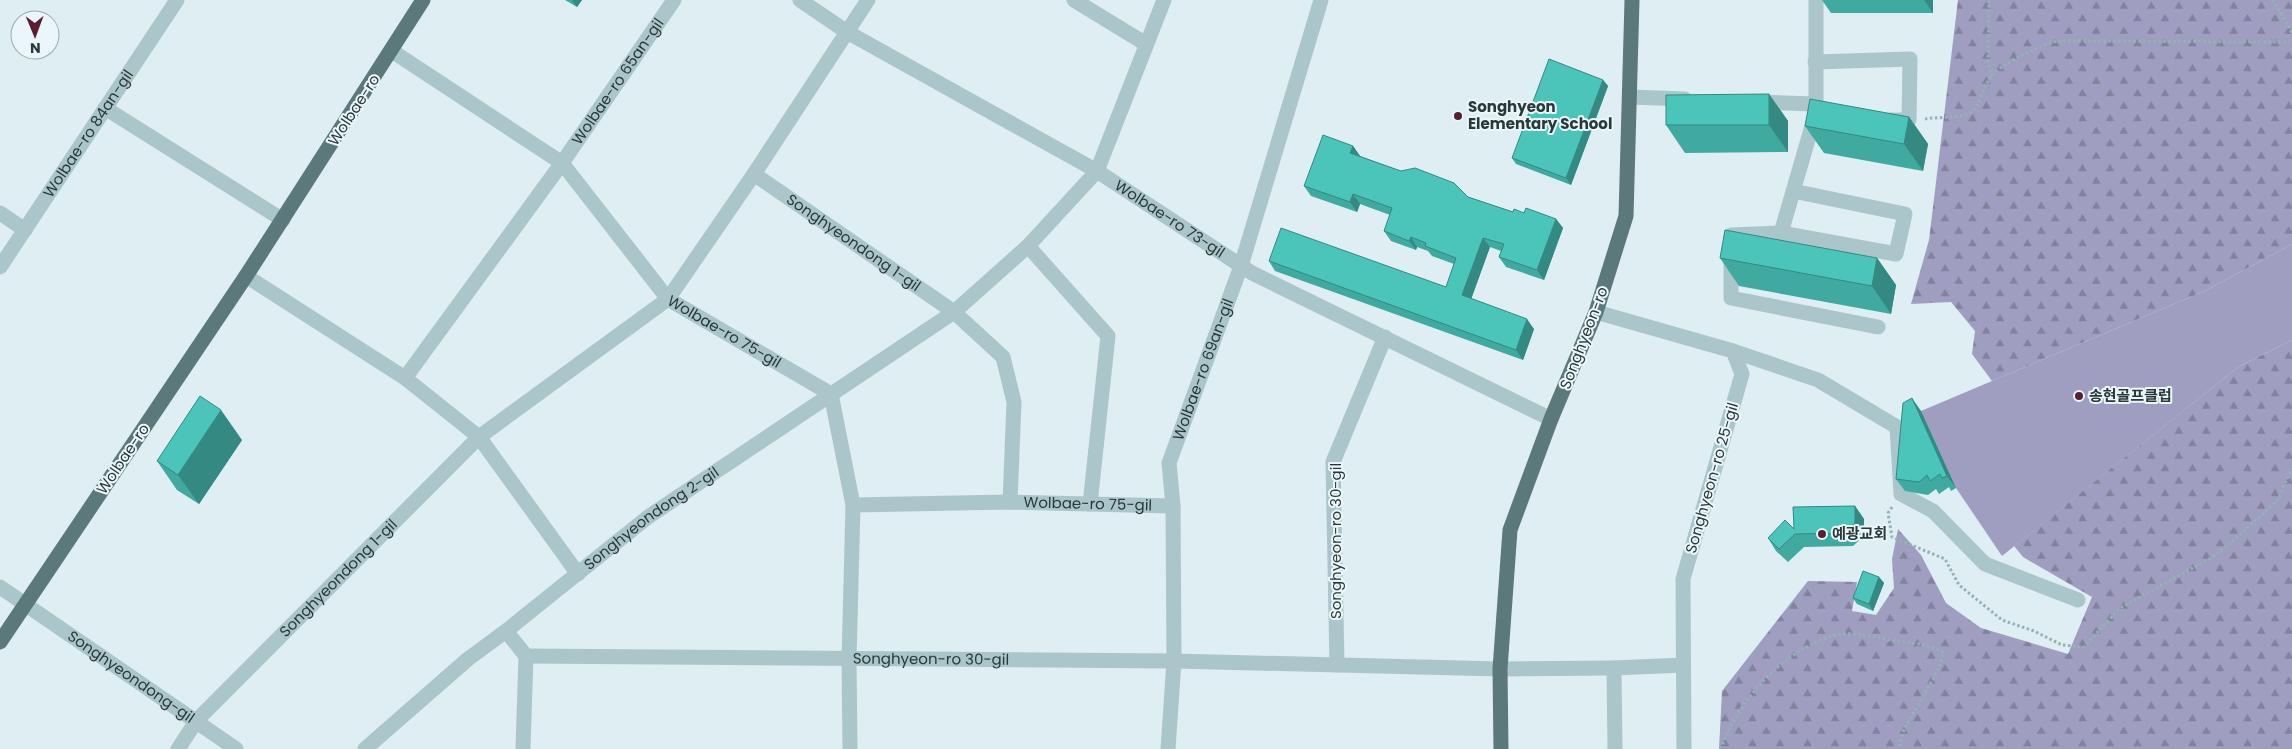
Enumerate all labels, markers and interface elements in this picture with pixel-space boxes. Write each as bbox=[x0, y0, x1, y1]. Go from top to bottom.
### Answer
north arrow bbox=[10, 10, 60, 60]
street label: Wolbae-ro 65an-gil bbox=[567, 14, 669, 149]
text: N bbox=[30, 38, 41, 58]
street label: Wolbae-ro 84an-gil bbox=[38, 65, 138, 201]
street label: Wolbae-ro bbox=[323, 70, 384, 149]
place label: Songhyeon Elementary School bbox=[1468, 96, 1612, 134]
marker: Songhyeon Elementary School bbox=[1452, 110, 1464, 122]
street label: Wolbae-ro 73-gil bbox=[1111, 175, 1229, 262]
street label: Songhyeondong 1-gil bbox=[783, 189, 925, 296]
street label: Songhyeon-ro bbox=[1554, 284, 1613, 392]
street label: Wolbae-ro 75-gil bbox=[664, 290, 785, 373]
street label: Wolbae-ro 69an-gil bbox=[1167, 295, 1238, 443]
place label: 송현골프클럽 bbox=[2089, 385, 2172, 406]
marker: 송현골프클럽 bbox=[2073, 390, 2085, 402]
street label: Songhyeon-ro 25-gil bbox=[1680, 400, 1743, 556]
street label: Wolbae-ro bbox=[91, 419, 154, 498]
street label: Songhyeondong 2-gil bbox=[579, 462, 723, 575]
street label: Songhyeon-ro 30-gil bbox=[1325, 463, 1346, 619]
street label: Wolbae-ro 75-gil bbox=[1023, 491, 1152, 515]
street label: Songhyeondong 1-gil bbox=[275, 514, 402, 641]
place label: 예광교회 bbox=[1832, 523, 1887, 544]
marker: 예광교회 bbox=[1816, 528, 1828, 540]
street label: Songhyeondong-gil bbox=[64, 625, 199, 728]
street label: Songhyeon-ro 30-gil bbox=[853, 648, 1009, 670]

